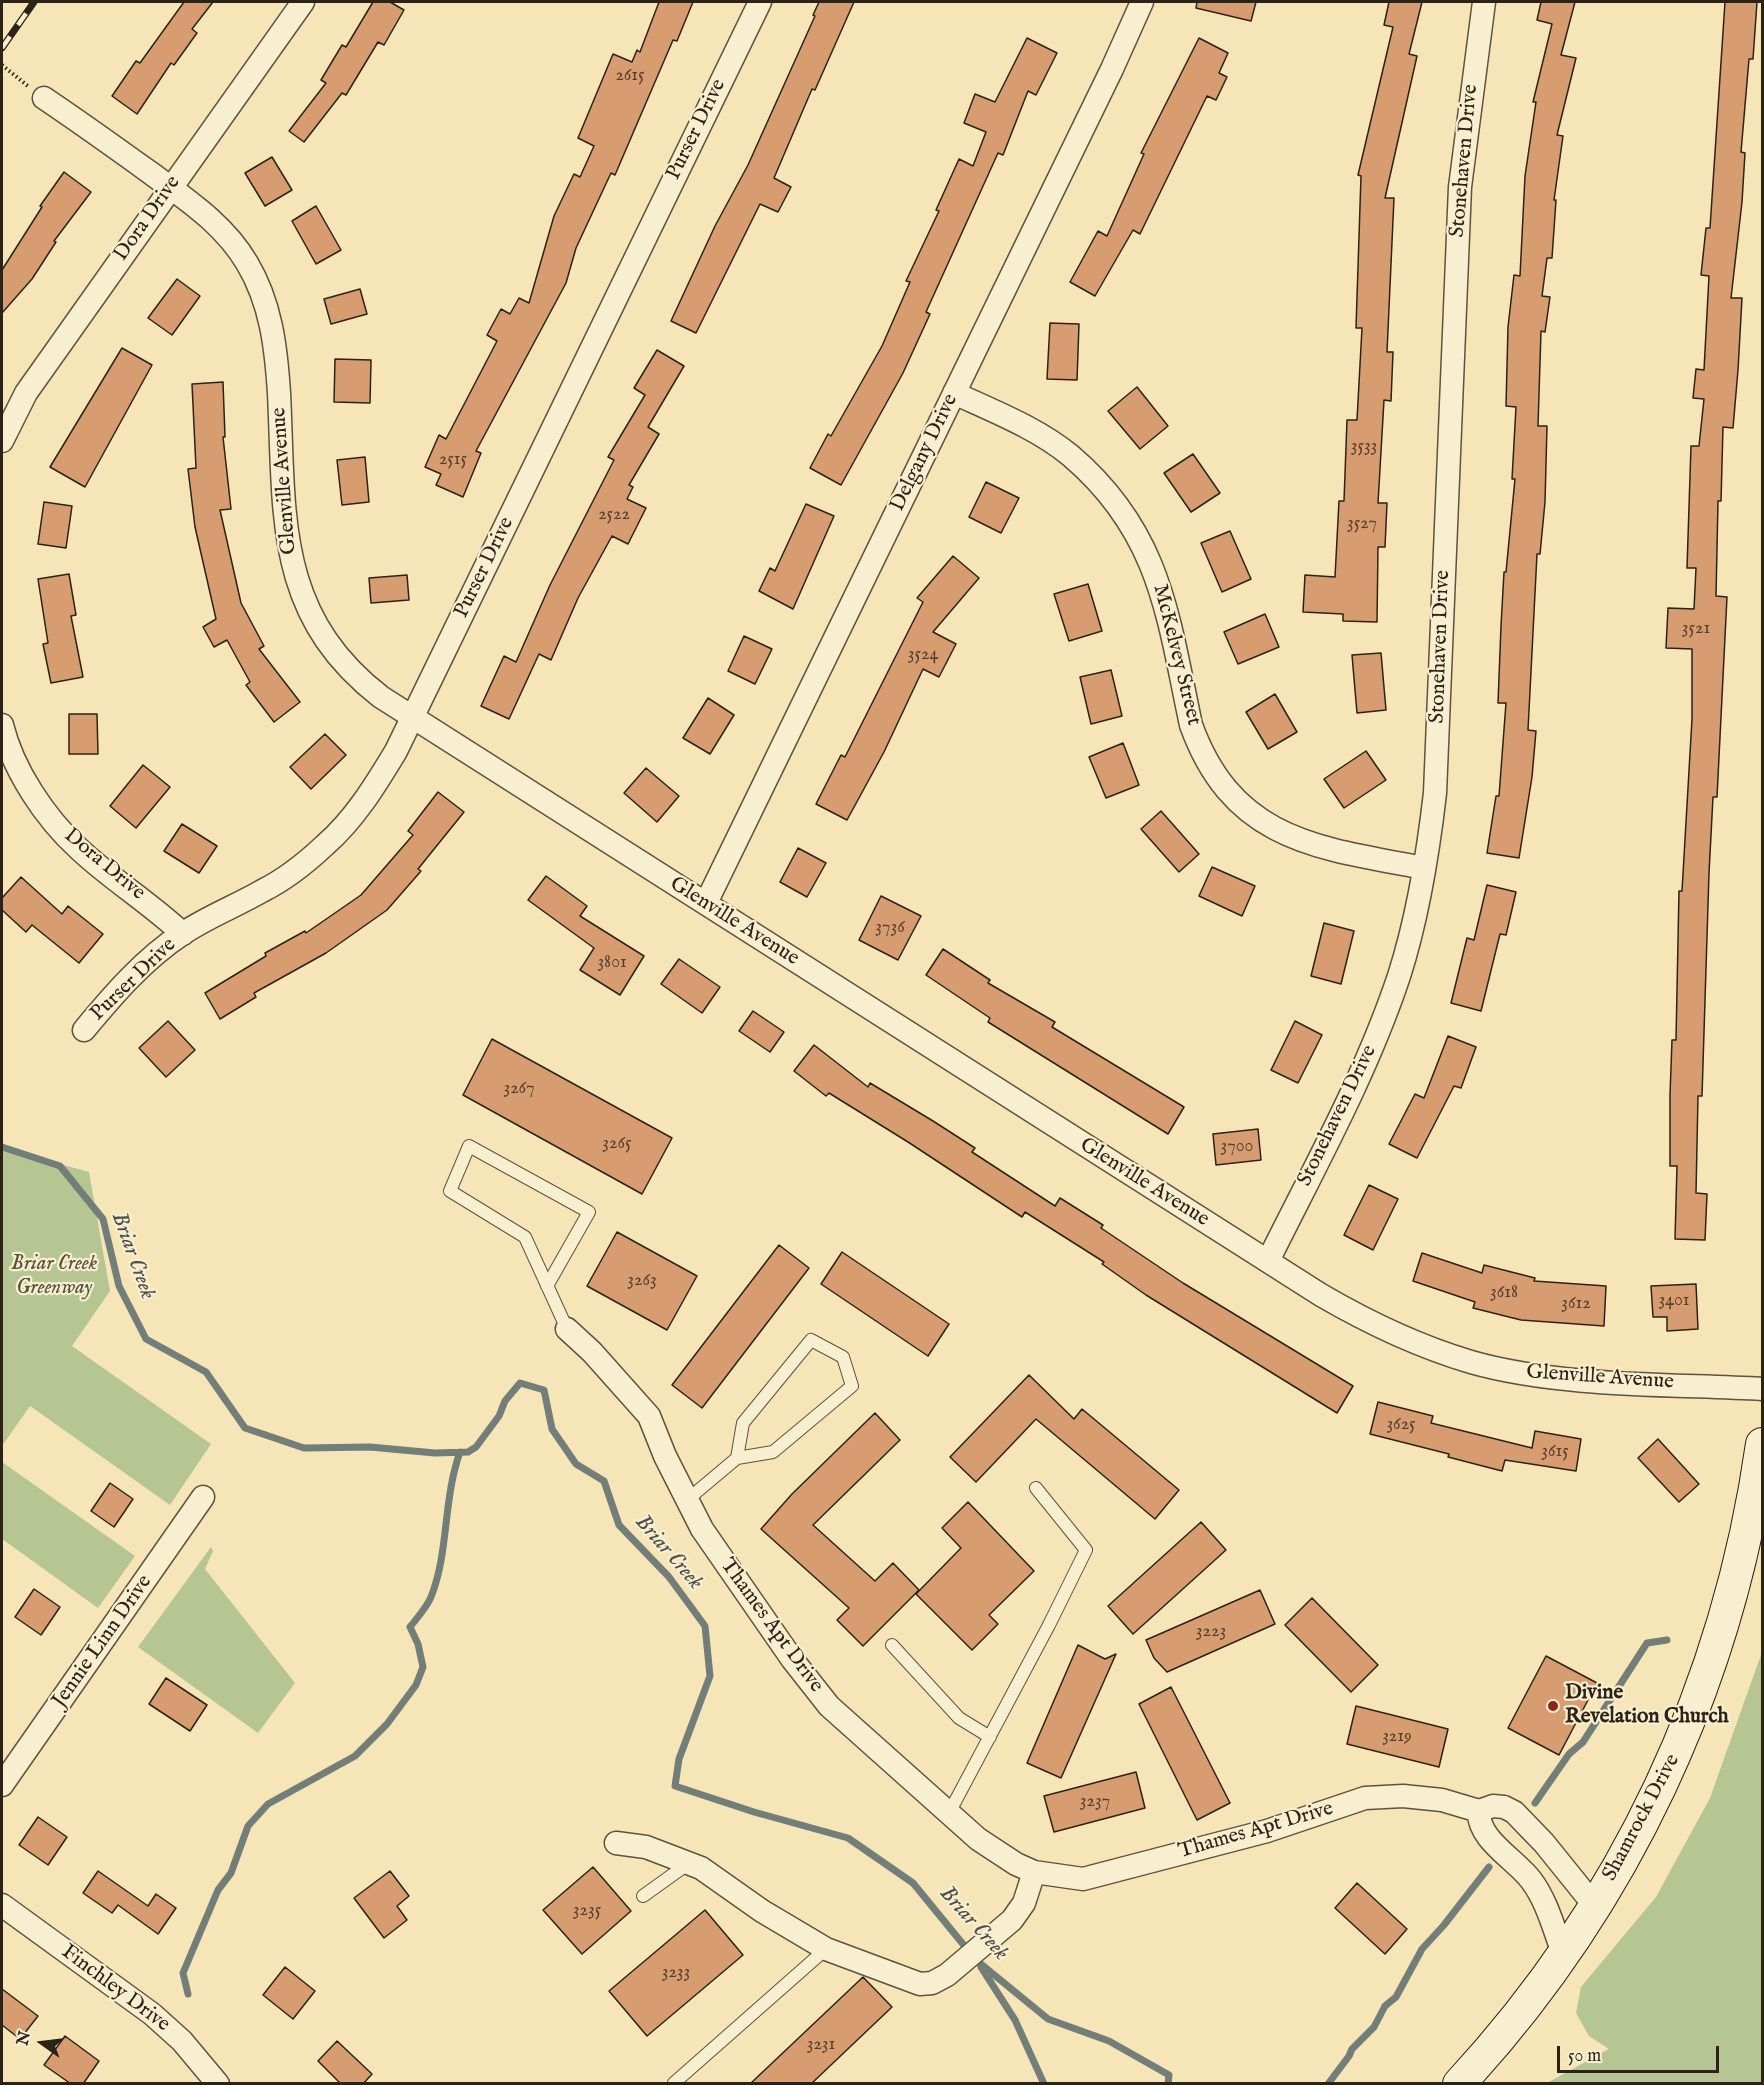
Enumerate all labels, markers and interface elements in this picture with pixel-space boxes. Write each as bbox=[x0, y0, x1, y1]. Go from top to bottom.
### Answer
house number: 2615 bbox=[615, 65, 645, 87]
street label: Purser Drive bbox=[662, 76, 732, 184]
street label: Stonehaven Drive bbox=[1446, 83, 1484, 239]
street label: Dora Drive bbox=[109, 171, 187, 267]
street label: Delgany Drive bbox=[886, 390, 964, 516]
street label: Glenville Avenue bbox=[267, 406, 303, 556]
house number: 3533 bbox=[1351, 436, 1377, 458]
house number: 2515 bbox=[439, 449, 467, 471]
house number: 2522 bbox=[598, 504, 630, 526]
house number: 3527 bbox=[1347, 513, 1377, 535]
street label: Purser Drive bbox=[450, 514, 520, 622]
street label: Stonehaven Drive bbox=[1426, 570, 1456, 724]
street label: McKelvey Street bbox=[1146, 582, 1206, 728]
house number: 3521 bbox=[1682, 618, 1710, 640]
house number: 3524 bbox=[908, 644, 938, 666]
street label: Dora Drive bbox=[58, 824, 150, 906]
street label: Glenville Avenue bbox=[665, 872, 803, 972]
house number: 3736 bbox=[875, 917, 905, 939]
street label: Purser Drive bbox=[86, 933, 182, 1027]
house number: 3801 bbox=[597, 952, 627, 974]
street label: Stonehaven Drive bbox=[1293, 1041, 1383, 1191]
house number: 3267 bbox=[503, 1078, 535, 1100]
house number: 3265 bbox=[602, 1133, 632, 1155]
street label: Glenville Avenue bbox=[1075, 1133, 1213, 1233]
house number: 3700 bbox=[1221, 1136, 1253, 1158]
water label: Briar Creek bbox=[104, 1209, 160, 1303]
park label: Briar Creek Greenway bbox=[11, 1252, 97, 1302]
house number: 3263 bbox=[627, 1270, 657, 1292]
house number: 3618 bbox=[1490, 1282, 1518, 1304]
house number: 3401 bbox=[1659, 1290, 1689, 1312]
house number: 3612 bbox=[1561, 1293, 1591, 1315]
street label: Glenville Avenue bbox=[1525, 1360, 1675, 1396]
house number: 3625 bbox=[1386, 1414, 1416, 1436]
house number: 3615 bbox=[1541, 1441, 1569, 1463]
water label: Briar Creek bbox=[628, 1510, 708, 1596]
street label: Thames Apt Drive bbox=[714, 1554, 828, 1698]
street label: Jennie Linn Drive bbox=[48, 1571, 158, 1713]
house number: 3223 bbox=[1196, 1621, 1226, 1643]
place label: Divine Revelation Church bbox=[1565, 1681, 1729, 1731]
marker: Divine Revelation Church bbox=[1546, 1699, 1560, 1713]
house number: 3219 bbox=[1382, 1726, 1412, 1748]
street label: Shamrock Drive bbox=[1598, 1750, 1686, 1886]
house number: 3237 bbox=[1080, 1791, 1110, 1813]
street label: Thames Apt Drive bbox=[1176, 1797, 1336, 1865]
water label: Briar Creek bbox=[933, 1881, 1013, 1967]
house number: 3235 bbox=[573, 1900, 601, 1922]
street label: Finchley Drive bbox=[56, 1940, 174, 2038]
house number: 3233 bbox=[662, 1962, 690, 1984]
north arrow bbox=[12, 2013, 72, 2073]
text: N bbox=[13, 2030, 36, 2048]
house number: 3231 bbox=[807, 2034, 835, 2056]
scale bar bbox=[1560, 2034, 1722, 2072]
text: 50 m bbox=[1568, 2045, 1601, 2068]

